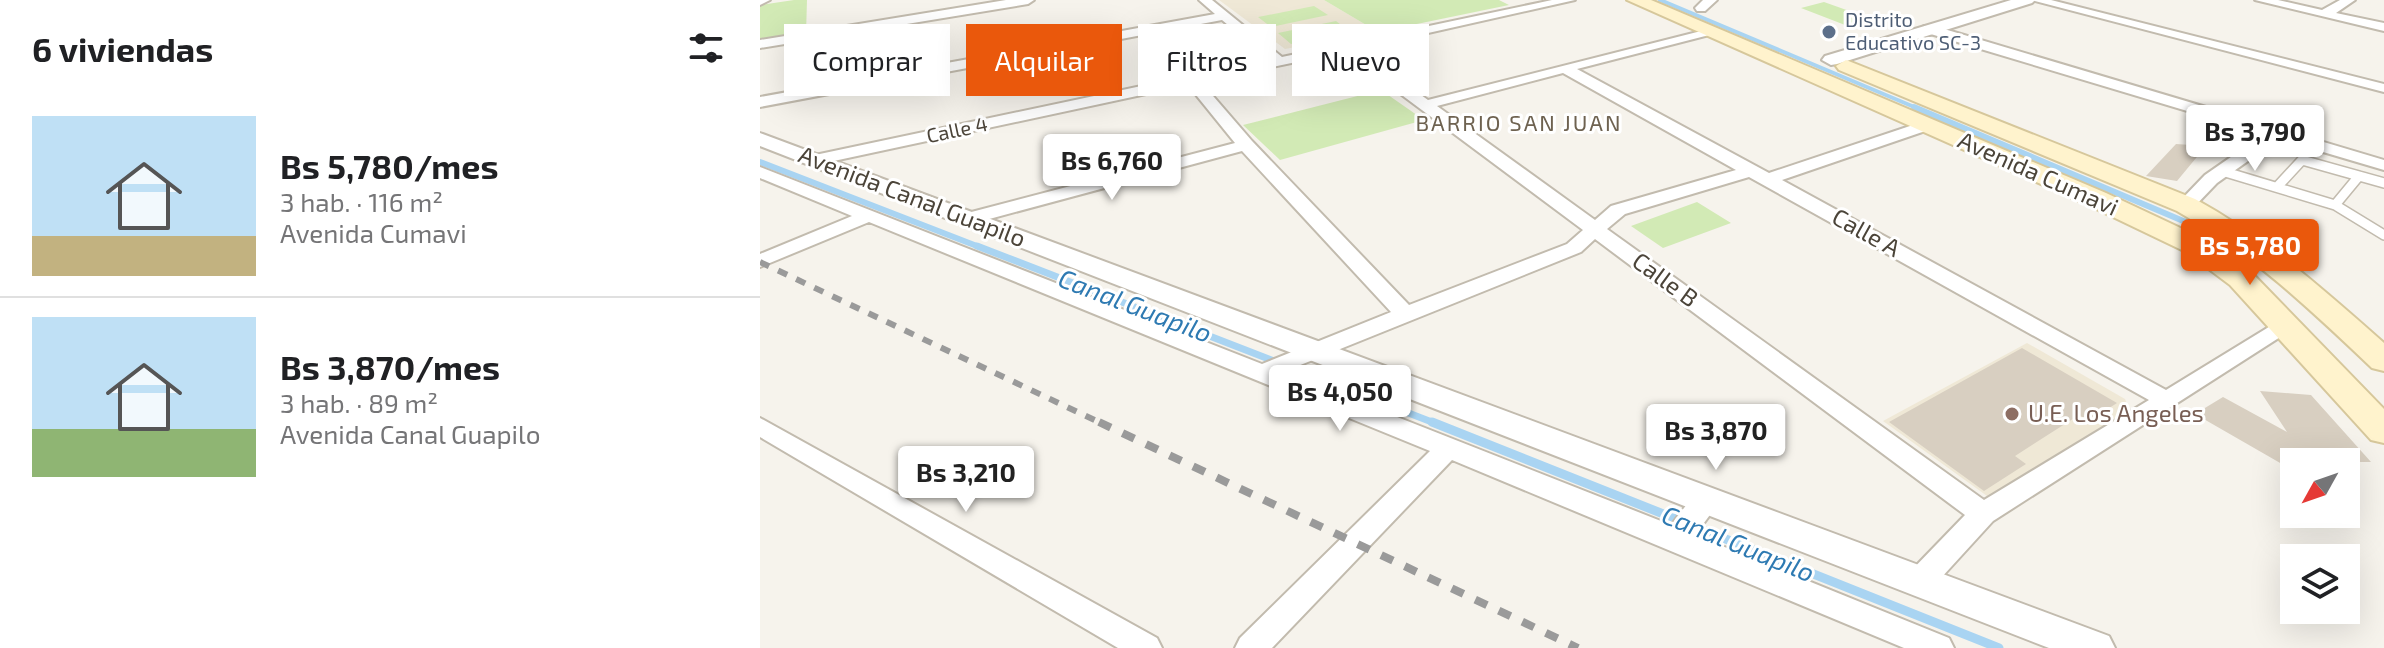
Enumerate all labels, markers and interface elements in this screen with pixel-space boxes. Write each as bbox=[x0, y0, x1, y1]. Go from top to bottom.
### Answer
place label: Distrito Educativo SC-3 bbox=[1845, 7, 1981, 54]
marker: Distrito Educativo SC-3 bbox=[1820, 23, 1838, 41]
chip: Comprar bbox=[784, 24, 950, 96]
chip: Alquilar bbox=[966, 24, 1122, 96]
chip: Filtros bbox=[1138, 24, 1276, 96]
chip: Nuevo bbox=[1292, 24, 1429, 96]
icon: filters bbox=[684, 26, 728, 70]
text: 6 viviendas bbox=[32, 28, 213, 69]
pin: Bs 3,790 bbox=[2172, 105, 2338, 173]
district label: BARRIO SAN JUAN bbox=[1415, 109, 1623, 135]
street label: Calle 4 bbox=[924, 111, 989, 147]
text: Bs 3,790 bbox=[2204, 115, 2306, 146]
street label: Avenida Cumavi bbox=[1954, 124, 2123, 221]
pin: Bs 6,760 bbox=[1029, 134, 1195, 202]
street label: Avenida Canal Guapilo bbox=[795, 139, 1030, 252]
text: Bs 6,760 bbox=[1061, 144, 1163, 175]
text: Bs 5,780/mes bbox=[280, 145, 499, 186]
icon: home bbox=[96, 148, 192, 244]
text: 3 hab. · 116 m² bbox=[280, 186, 443, 217]
street label: Calle A bbox=[1827, 201, 1906, 262]
text: Avenida Cumavi bbox=[280, 217, 467, 248]
pin: Bs 5,780 bbox=[2167, 219, 2333, 287]
text: Bs 5,780 bbox=[2199, 229, 2301, 260]
street label: Calle B bbox=[1627, 245, 1704, 312]
water label: Canal Guapilo bbox=[1055, 261, 1217, 348]
text: Bs 3,870/mes bbox=[280, 346, 500, 387]
icon: home bbox=[96, 349, 192, 445]
pin: Bs 4,050 bbox=[1257, 365, 1423, 433]
text: Bs 4,050 bbox=[1287, 375, 1393, 406]
text: 3 hab. · 89 m² bbox=[280, 387, 438, 418]
place label: U.E. Los Angeles bbox=[2028, 398, 2204, 427]
pin: Bs 3,870 bbox=[1633, 404, 1799, 472]
marker: U.E. Los Angeles bbox=[2003, 405, 2021, 423]
text: Bs 3,870 bbox=[1664, 414, 1768, 445]
text: Avenida Canal Guapilo bbox=[280, 418, 541, 449]
pin: Bs 3,210 bbox=[883, 446, 1049, 514]
north arrow bbox=[2280, 448, 2360, 528]
map controls bbox=[2280, 448, 2360, 624]
text: Bs 3,210 bbox=[916, 456, 1016, 487]
water label: Canal Guapilo bbox=[1658, 498, 1819, 587]
button: layers bbox=[2280, 544, 2360, 624]

